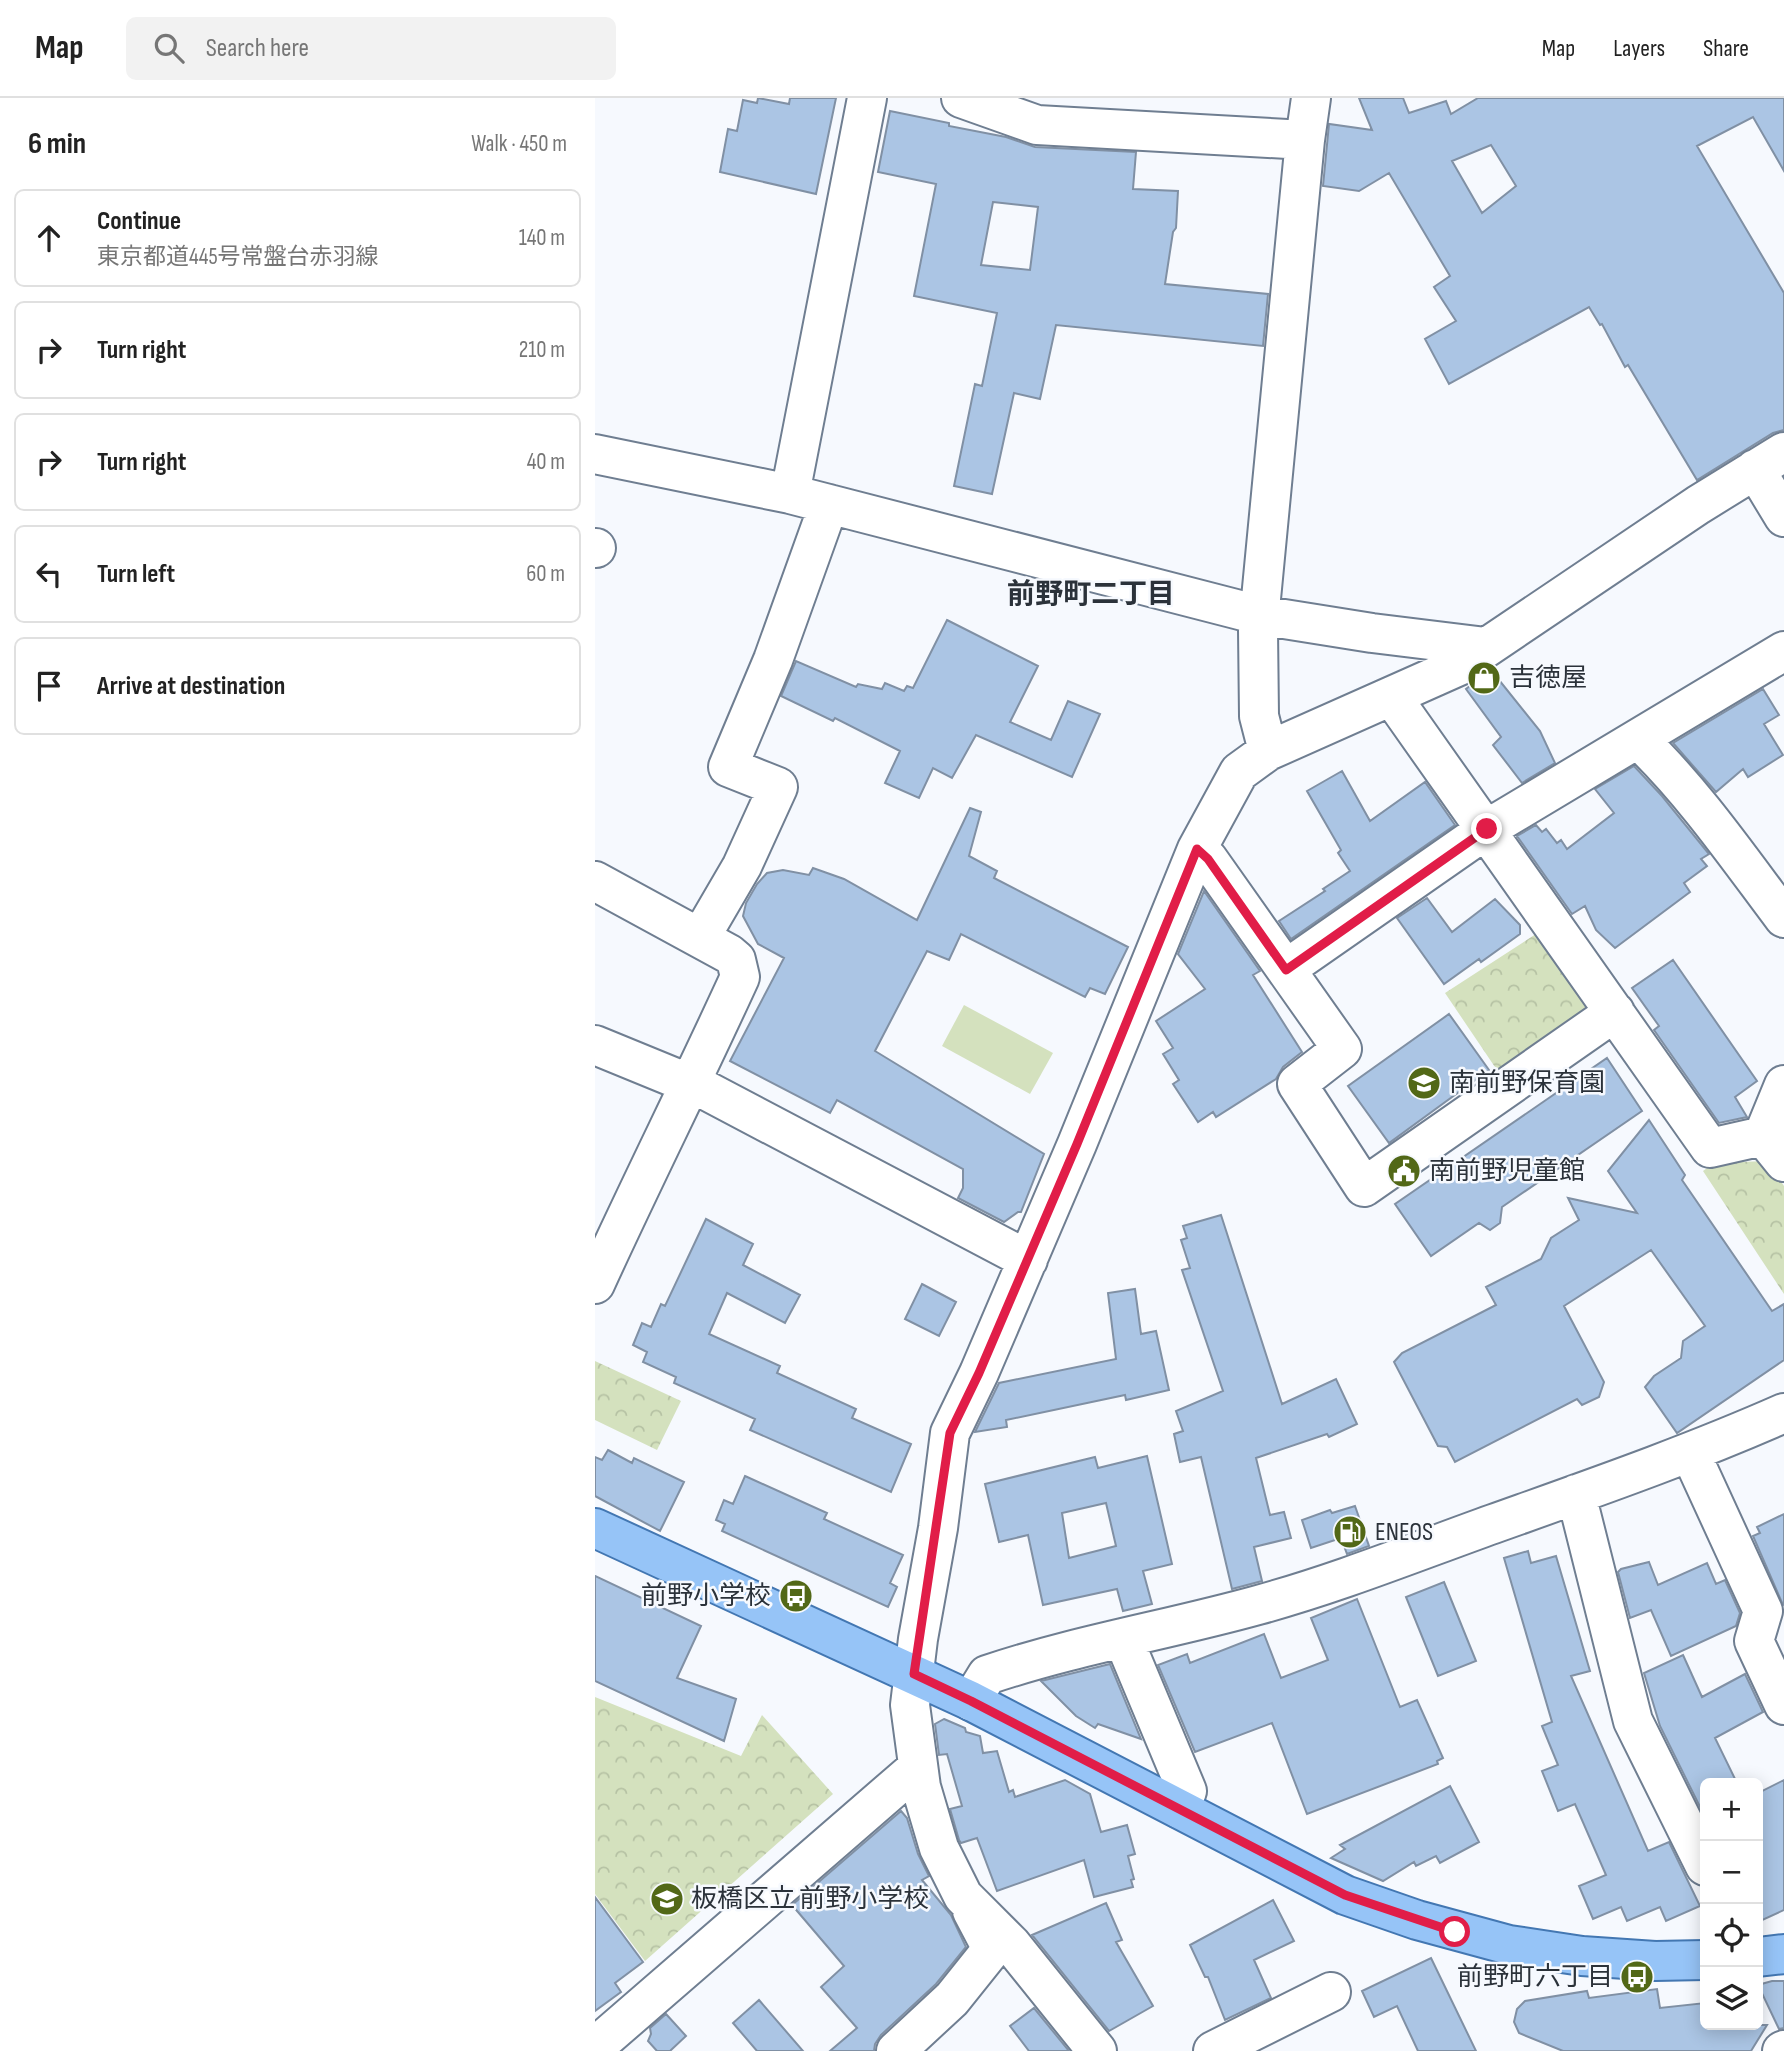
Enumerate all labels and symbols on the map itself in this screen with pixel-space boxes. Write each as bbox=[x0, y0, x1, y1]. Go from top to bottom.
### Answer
district label: 前野町二丁目 bbox=[1007, 578, 1175, 611]
shop icon: 吉徳屋 bbox=[1465, 659, 1503, 697]
place label: 吉徳屋 bbox=[1509, 663, 1587, 694]
route end bbox=[1471, 813, 1502, 844]
school or university icon: 南前野保育園 bbox=[1405, 1064, 1443, 1102]
place label: 南前野保育園 bbox=[1449, 1068, 1605, 1099]
public building icon: 南前野児童館 bbox=[1385, 1152, 1423, 1190]
place label: 南前野児童館 bbox=[1429, 1156, 1585, 1187]
fuel station icon: ENEOS bbox=[1331, 1513, 1369, 1551]
place label: ENEOS bbox=[1375, 1517, 1433, 1548]
bus stop icon: 前野小学校 bbox=[777, 1577, 815, 1615]
place label: 前野小学校 bbox=[641, 1581, 771, 1612]
school or university icon: 板橋区立 前野小学校 bbox=[648, 1880, 686, 1918]
place label: 板橋区立 前野小学校 bbox=[691, 1884, 929, 1915]
route start bbox=[1439, 1916, 1470, 1947]
bus stop icon: 前野町六丁目 bbox=[1618, 1958, 1656, 1996]
place label: 前野町六丁目 bbox=[1457, 1962, 1613, 1993]

